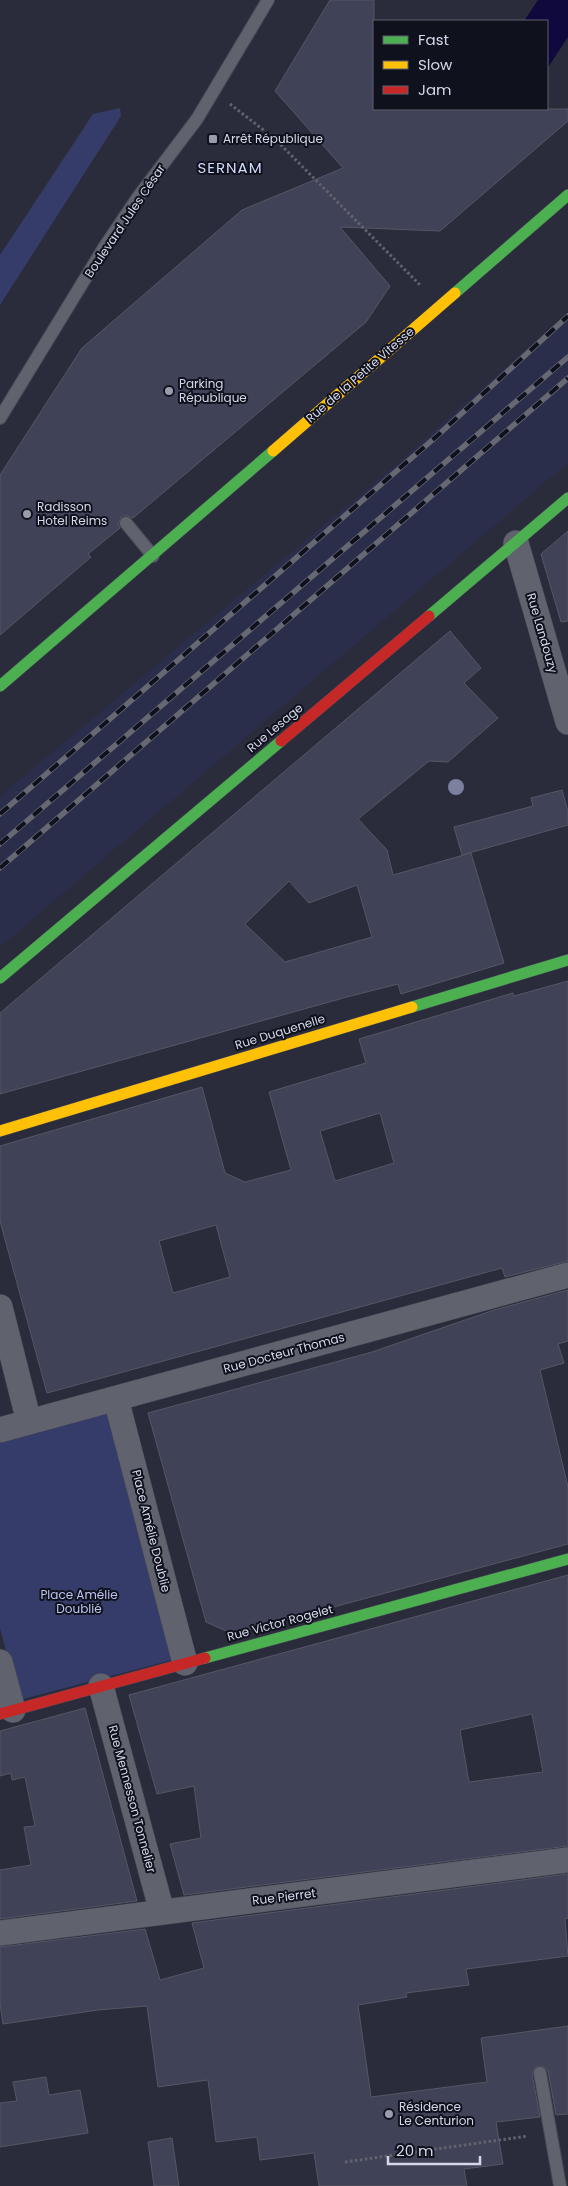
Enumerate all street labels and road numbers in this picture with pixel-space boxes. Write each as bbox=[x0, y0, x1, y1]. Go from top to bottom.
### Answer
street label: Boulevard Jules César bbox=[80, 160, 169, 281]
street label: Rue de la Petite Vitesse bbox=[302, 323, 417, 426]
street label: Rue Landouzy bbox=[523, 591, 562, 675]
street label: Rue Lesage bbox=[243, 699, 306, 756]
street label: Rue Duquenelle bbox=[233, 1010, 327, 1053]
street label: Rue Docteur Thomas bbox=[221, 1328, 346, 1377]
street label: Place Amélie Doublie bbox=[128, 1468, 175, 1594]
street label: Rue Victor Rogelet bbox=[225, 1600, 335, 1645]
street label: Rue Mennesson Tonnelier bbox=[105, 1723, 161, 1875]
street label: Rue Pierret bbox=[251, 1884, 317, 1909]

